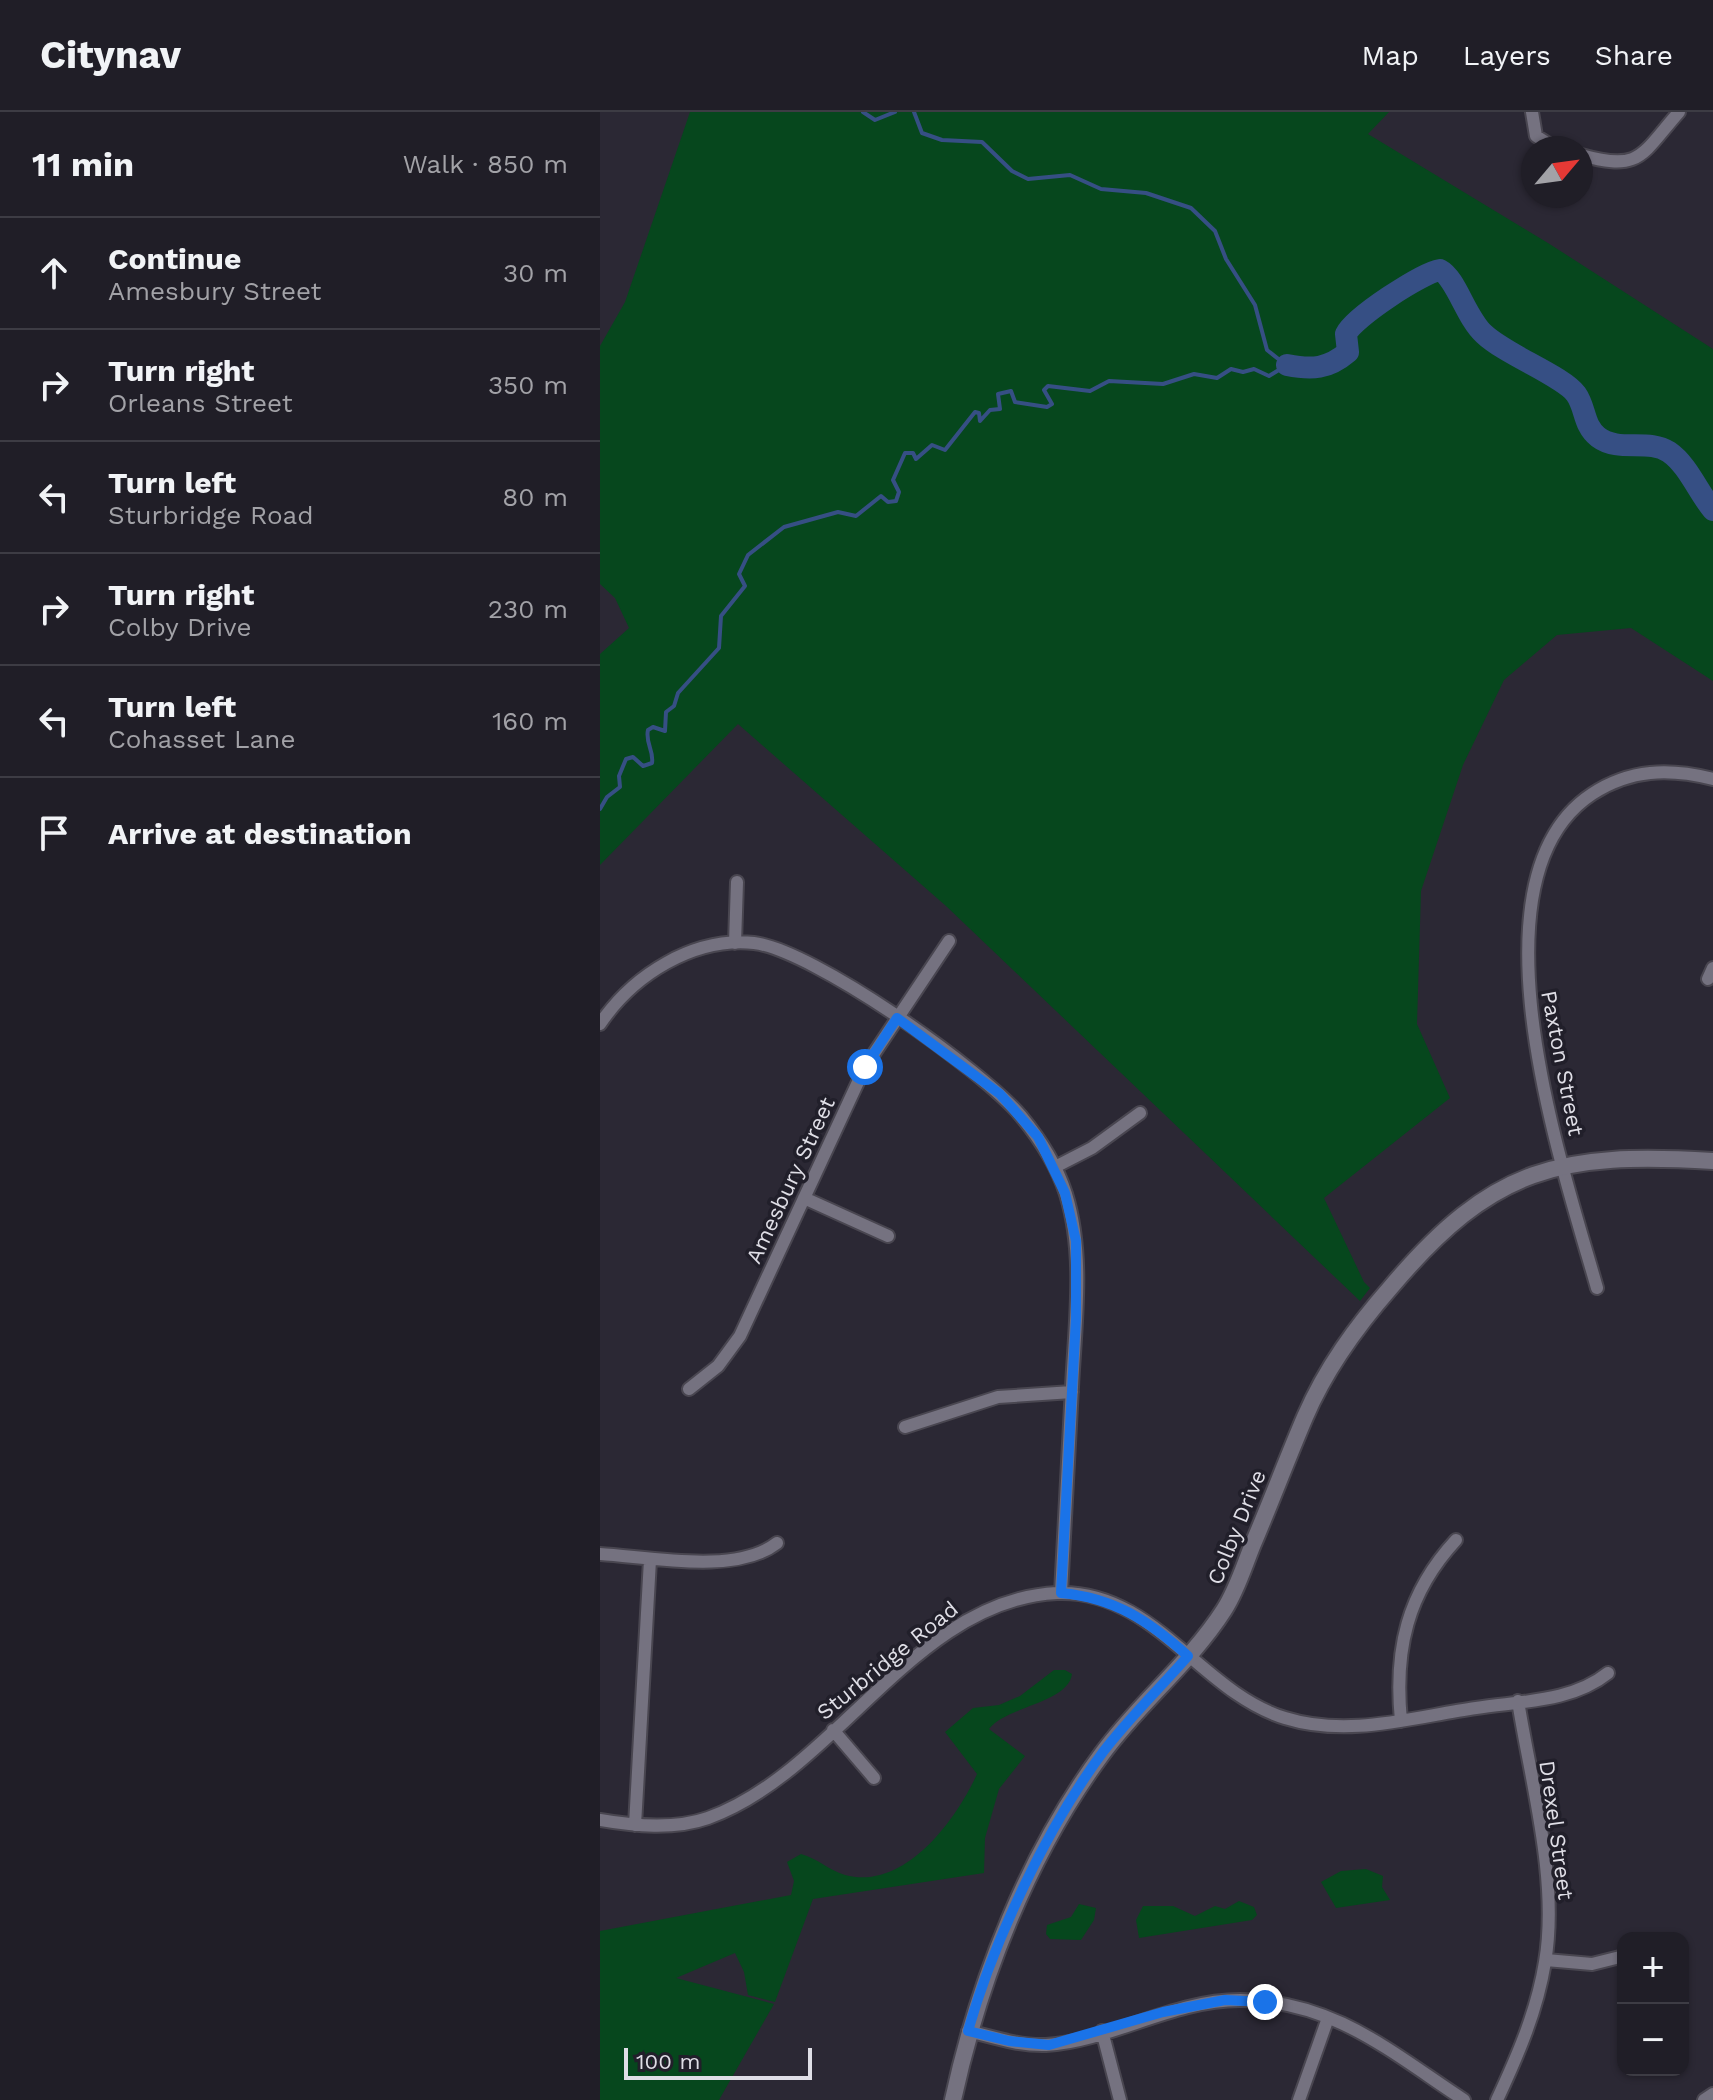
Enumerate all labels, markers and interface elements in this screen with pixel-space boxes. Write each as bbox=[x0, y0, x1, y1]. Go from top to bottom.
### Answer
text: Citynav bbox=[40, 33, 181, 77]
text: Map bbox=[1362, 39, 1419, 72]
text: Layers bbox=[1463, 39, 1551, 72]
text: Share bbox=[1595, 39, 1673, 72]
north arrow bbox=[1521, 136, 1593, 208]
text: 11 min bbox=[32, 144, 134, 184]
text: Walk · 850 m bbox=[403, 149, 568, 179]
text: Continue bbox=[108, 241, 241, 276]
icon: ahead bbox=[32, 251, 76, 295]
text: 30 m bbox=[503, 258, 568, 288]
text: Amesbury Street bbox=[108, 276, 322, 306]
text: Turn right bbox=[108, 353, 254, 388]
icon: right bbox=[32, 363, 76, 407]
text: 350 m bbox=[488, 370, 568, 400]
text: Orleans Street bbox=[108, 388, 293, 418]
text: Turn left bbox=[108, 465, 236, 500]
icon: left bbox=[32, 475, 76, 519]
text: 80 m bbox=[502, 482, 568, 512]
text: Sturbridge Road bbox=[108, 500, 314, 530]
text: Turn right bbox=[108, 577, 254, 612]
icon: right bbox=[32, 587, 76, 631]
text: 230 m bbox=[488, 594, 568, 624]
text: Colby Drive bbox=[108, 612, 252, 642]
text: Turn left bbox=[108, 689, 236, 724]
icon: left bbox=[32, 699, 76, 743]
text: 160 m bbox=[492, 706, 568, 736]
text: Cohasset Lane bbox=[108, 724, 295, 754]
icon: arrive bbox=[32, 811, 76, 855]
text: Arrive at destination bbox=[108, 816, 412, 851]
street label: Paxton Street bbox=[1536, 988, 1589, 1138]
route start bbox=[847, 1049, 883, 1085]
street label: Amesbury Street bbox=[741, 1093, 840, 1267]
street label: Colby Drive bbox=[1202, 1466, 1271, 1588]
street label: Sturbridge Road bbox=[812, 1596, 963, 1725]
street label: Drexel Street bbox=[1534, 1759, 1579, 1901]
map controls bbox=[1617, 1932, 1689, 2076]
button: + bbox=[1617, 1932, 1689, 2004]
route end bbox=[1247, 1984, 1283, 2020]
button: − bbox=[1617, 2004, 1689, 2076]
scale bar bbox=[624, 2044, 812, 2080]
text: 100 m bbox=[636, 2049, 700, 2074]

